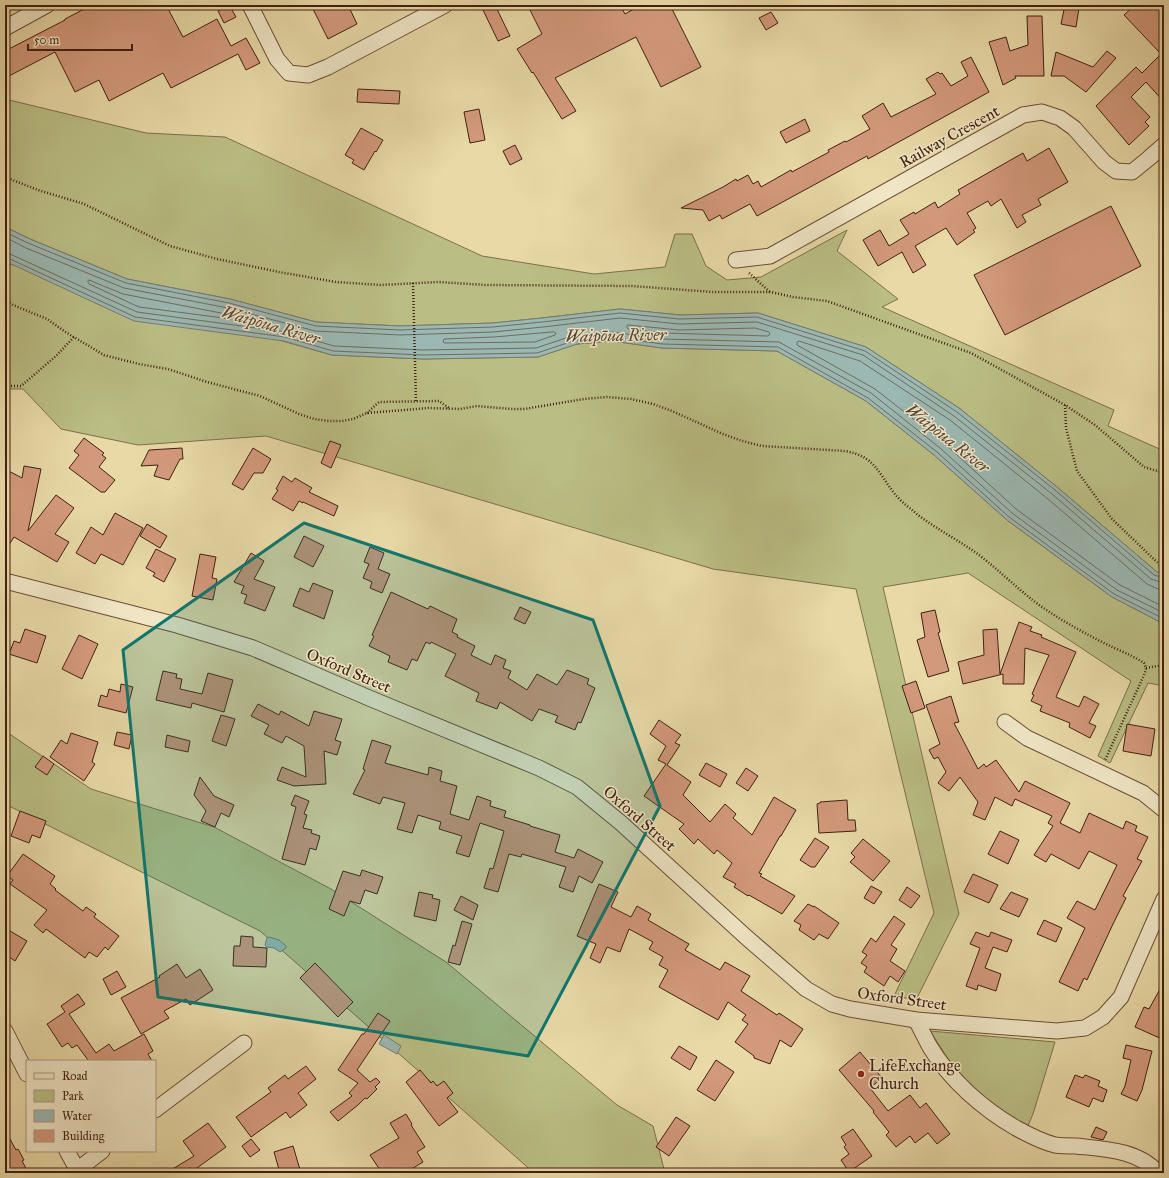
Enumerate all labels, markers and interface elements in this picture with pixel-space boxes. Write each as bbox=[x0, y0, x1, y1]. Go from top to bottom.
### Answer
scale bar bbox=[28, 26, 132, 52]
text: 50 m bbox=[34, 33, 59, 47]
street label: Railway Crescent bbox=[896, 101, 1003, 172]
water label: Waipōua River bbox=[219, 301, 323, 350]
water label: Waipōua River bbox=[565, 324, 668, 347]
water label: Waipōua River bbox=[901, 399, 995, 478]
street label: Oxford Street bbox=[304, 644, 394, 697]
street label: Oxford Street bbox=[600, 782, 680, 855]
street label: Oxford Street bbox=[856, 983, 948, 1014]
place label: LifeExchange Church bbox=[869, 1056, 961, 1093]
legend bbox=[26, 1060, 156, 1152]
text: Road bbox=[62, 1069, 88, 1083]
marker: LifeExchange Church bbox=[856, 1069, 866, 1079]
text: Park bbox=[62, 1089, 84, 1103]
text: Water bbox=[62, 1109, 92, 1123]
text: Building bbox=[62, 1129, 105, 1144]

